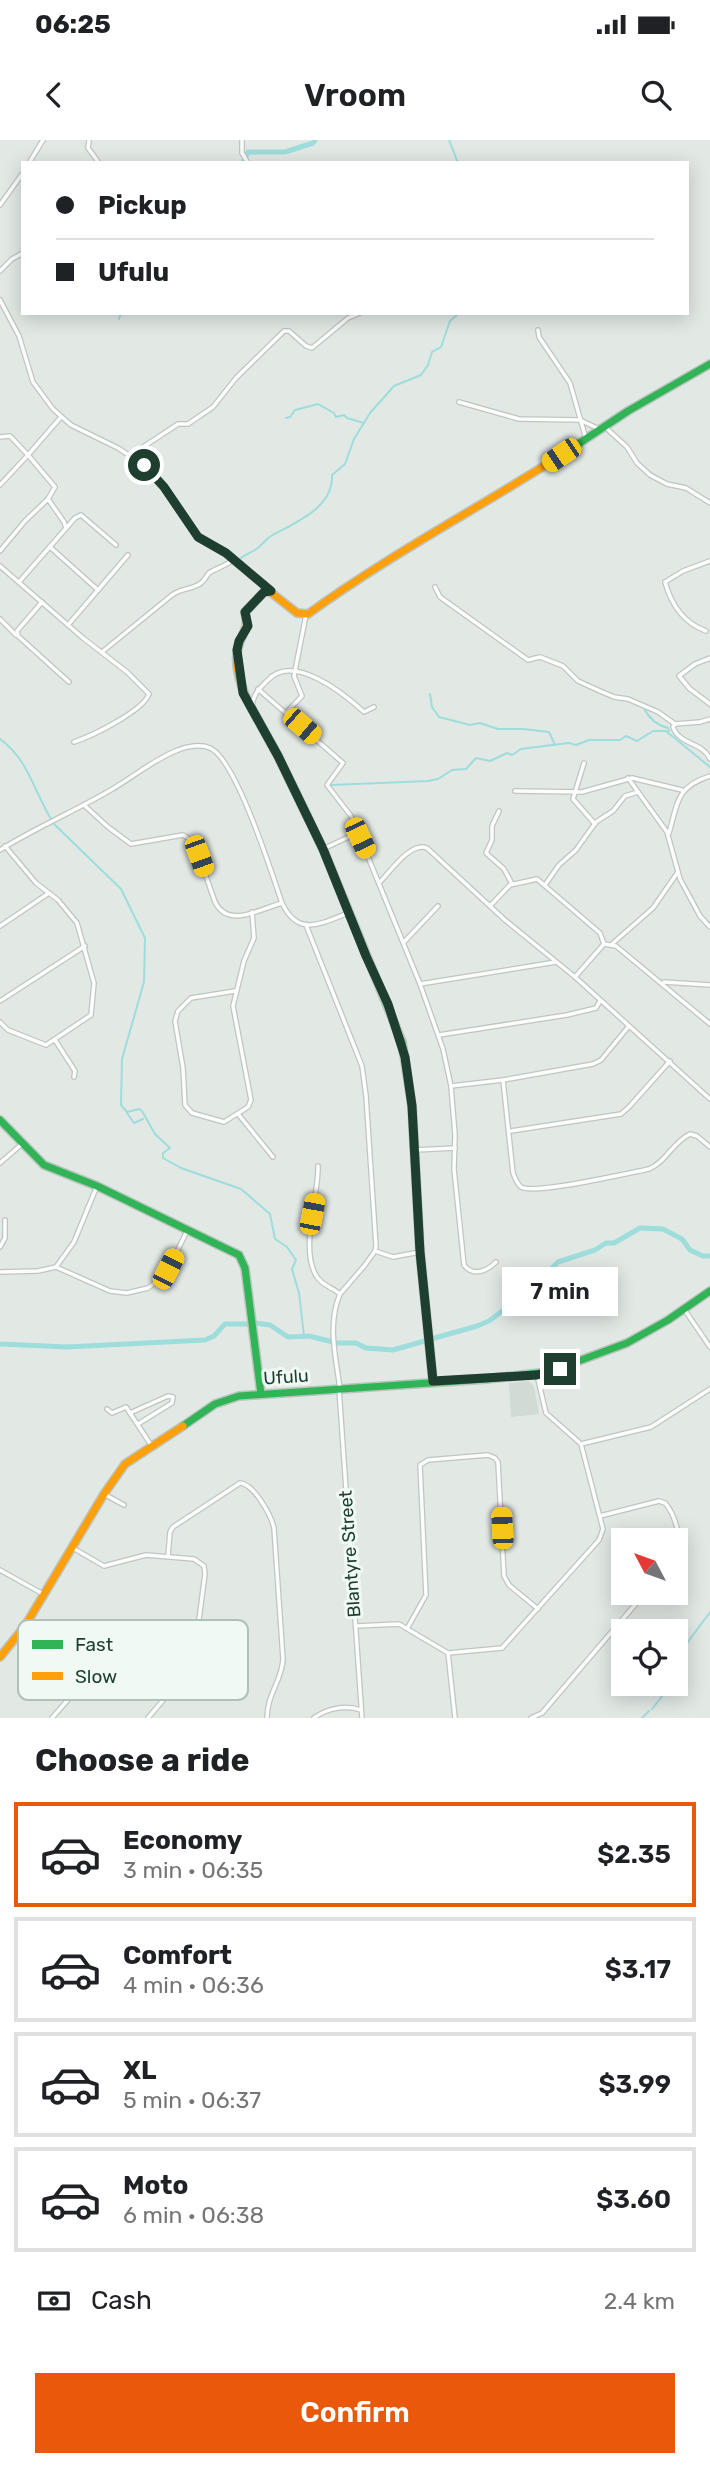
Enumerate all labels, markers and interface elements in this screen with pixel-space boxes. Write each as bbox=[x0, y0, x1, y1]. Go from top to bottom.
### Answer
text: 06:25 bbox=[35, 9, 111, 40]
icon: back bbox=[35, 76, 73, 114]
text: Vroom bbox=[304, 76, 406, 114]
icon: search bbox=[637, 76, 675, 114]
text: Pickup bbox=[98, 190, 187, 221]
text: Ufulu bbox=[98, 257, 169, 288]
car bbox=[538, 435, 585, 475]
route start bbox=[128, 449, 160, 481]
car bbox=[280, 704, 325, 748]
car bbox=[342, 815, 379, 861]
car bbox=[182, 833, 217, 879]
car bbox=[298, 1191, 327, 1237]
car bbox=[150, 1246, 187, 1292]
callout: 7 min bbox=[502, 1268, 618, 1316]
text: 7 min bbox=[530, 1277, 590, 1305]
route end bbox=[544, 1353, 576, 1385]
street label: Ufulu bbox=[262, 1364, 310, 1390]
street label: Blantyre Street bbox=[335, 1490, 365, 1618]
car bbox=[491, 1506, 514, 1550]
north arrow bbox=[611, 1528, 688, 1605]
map controls bbox=[611, 1528, 688, 1696]
button: locate bbox=[611, 1619, 688, 1696]
legend bbox=[18, 1620, 248, 1700]
text: Fast bbox=[75, 1633, 114, 1656]
text: Slow bbox=[75, 1665, 117, 1688]
text: Choose a ride bbox=[35, 1741, 249, 1779]
icon: car bbox=[39, 1823, 102, 1886]
text: Economy bbox=[123, 1825, 242, 1856]
text: $2.35 bbox=[597, 1839, 671, 1870]
text: 3 min · 06:35 bbox=[123, 1856, 263, 1884]
icon: car bbox=[39, 1938, 102, 2001]
text: Comfort bbox=[123, 1940, 232, 1971]
text: $3.17 bbox=[605, 1954, 671, 1985]
text: 4 min · 06:36 bbox=[123, 1971, 264, 1999]
icon: car bbox=[39, 2053, 102, 2116]
text: XL bbox=[123, 2055, 156, 2086]
text: $3.99 bbox=[598, 2069, 671, 2100]
text: 5 min · 06:37 bbox=[123, 2086, 261, 2114]
icon: car bbox=[39, 2168, 102, 2231]
text: Moto bbox=[123, 2170, 188, 2201]
text: $3.60 bbox=[596, 2184, 671, 2215]
text: 6 min · 06:38 bbox=[123, 2201, 264, 2229]
icon: cash bbox=[35, 2282, 73, 2320]
text: Cash bbox=[91, 2285, 152, 2316]
text: 2.4 km bbox=[604, 2287, 675, 2315]
button: Confirm bbox=[35, 2373, 675, 2453]

